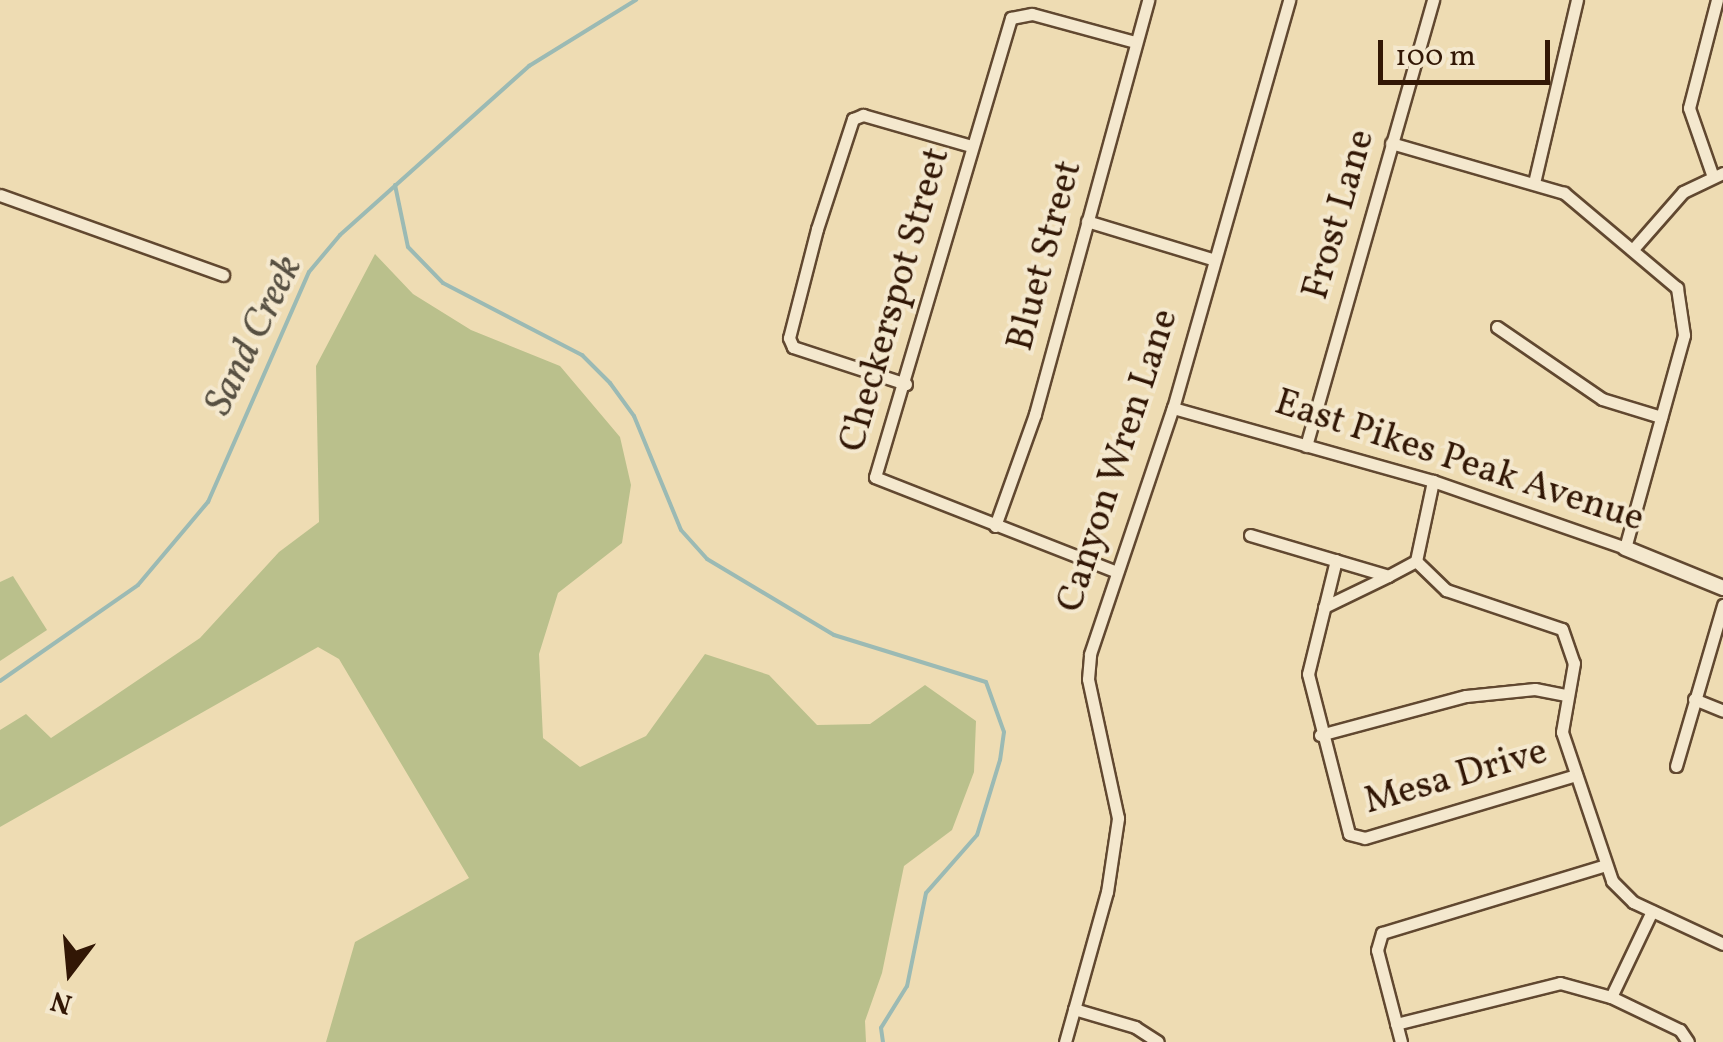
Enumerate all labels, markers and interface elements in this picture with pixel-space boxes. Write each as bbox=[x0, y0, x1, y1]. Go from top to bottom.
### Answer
scale bar bbox=[1383, 20, 1556, 82]
text: 100 m bbox=[1395, 36, 1476, 78]
street label: Frost Lane bbox=[1294, 125, 1386, 305]
street label: Checkerspot Street bbox=[831, 143, 961, 457]
street label: Bluet Street bbox=[999, 156, 1093, 356]
water label: Sand Creek bbox=[196, 248, 314, 424]
street label: Canyon Wren Lane bbox=[1048, 303, 1190, 619]
street label: East Pikes Peak Avenue bbox=[1269, 381, 1649, 543]
street label: Mesa Drive bbox=[1359, 730, 1553, 826]
north arrow bbox=[20, 922, 120, 1022]
text: N bbox=[46, 980, 77, 1023]

